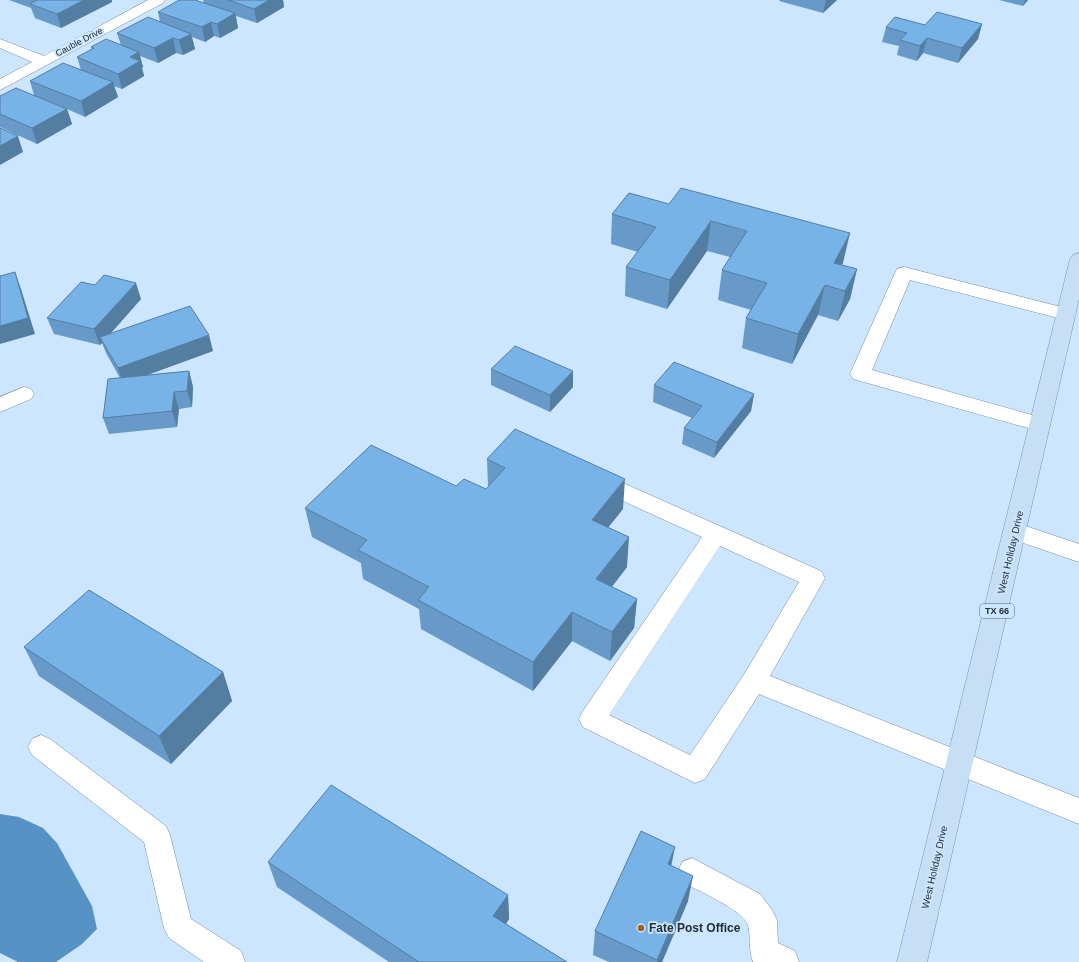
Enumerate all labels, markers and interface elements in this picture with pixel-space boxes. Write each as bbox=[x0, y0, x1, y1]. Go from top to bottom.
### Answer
street label: Cauble Drive bbox=[54, 25, 104, 59]
street label: West Holiday Drive bbox=[996, 509, 1025, 595]
road number: TX 66 bbox=[980, 604, 1014, 618]
street label: West Holiday Drive bbox=[920, 824, 949, 910]
place label: Fate Post Office bbox=[649, 921, 741, 935]
marker: Fate Post Office bbox=[636, 923, 646, 933]

